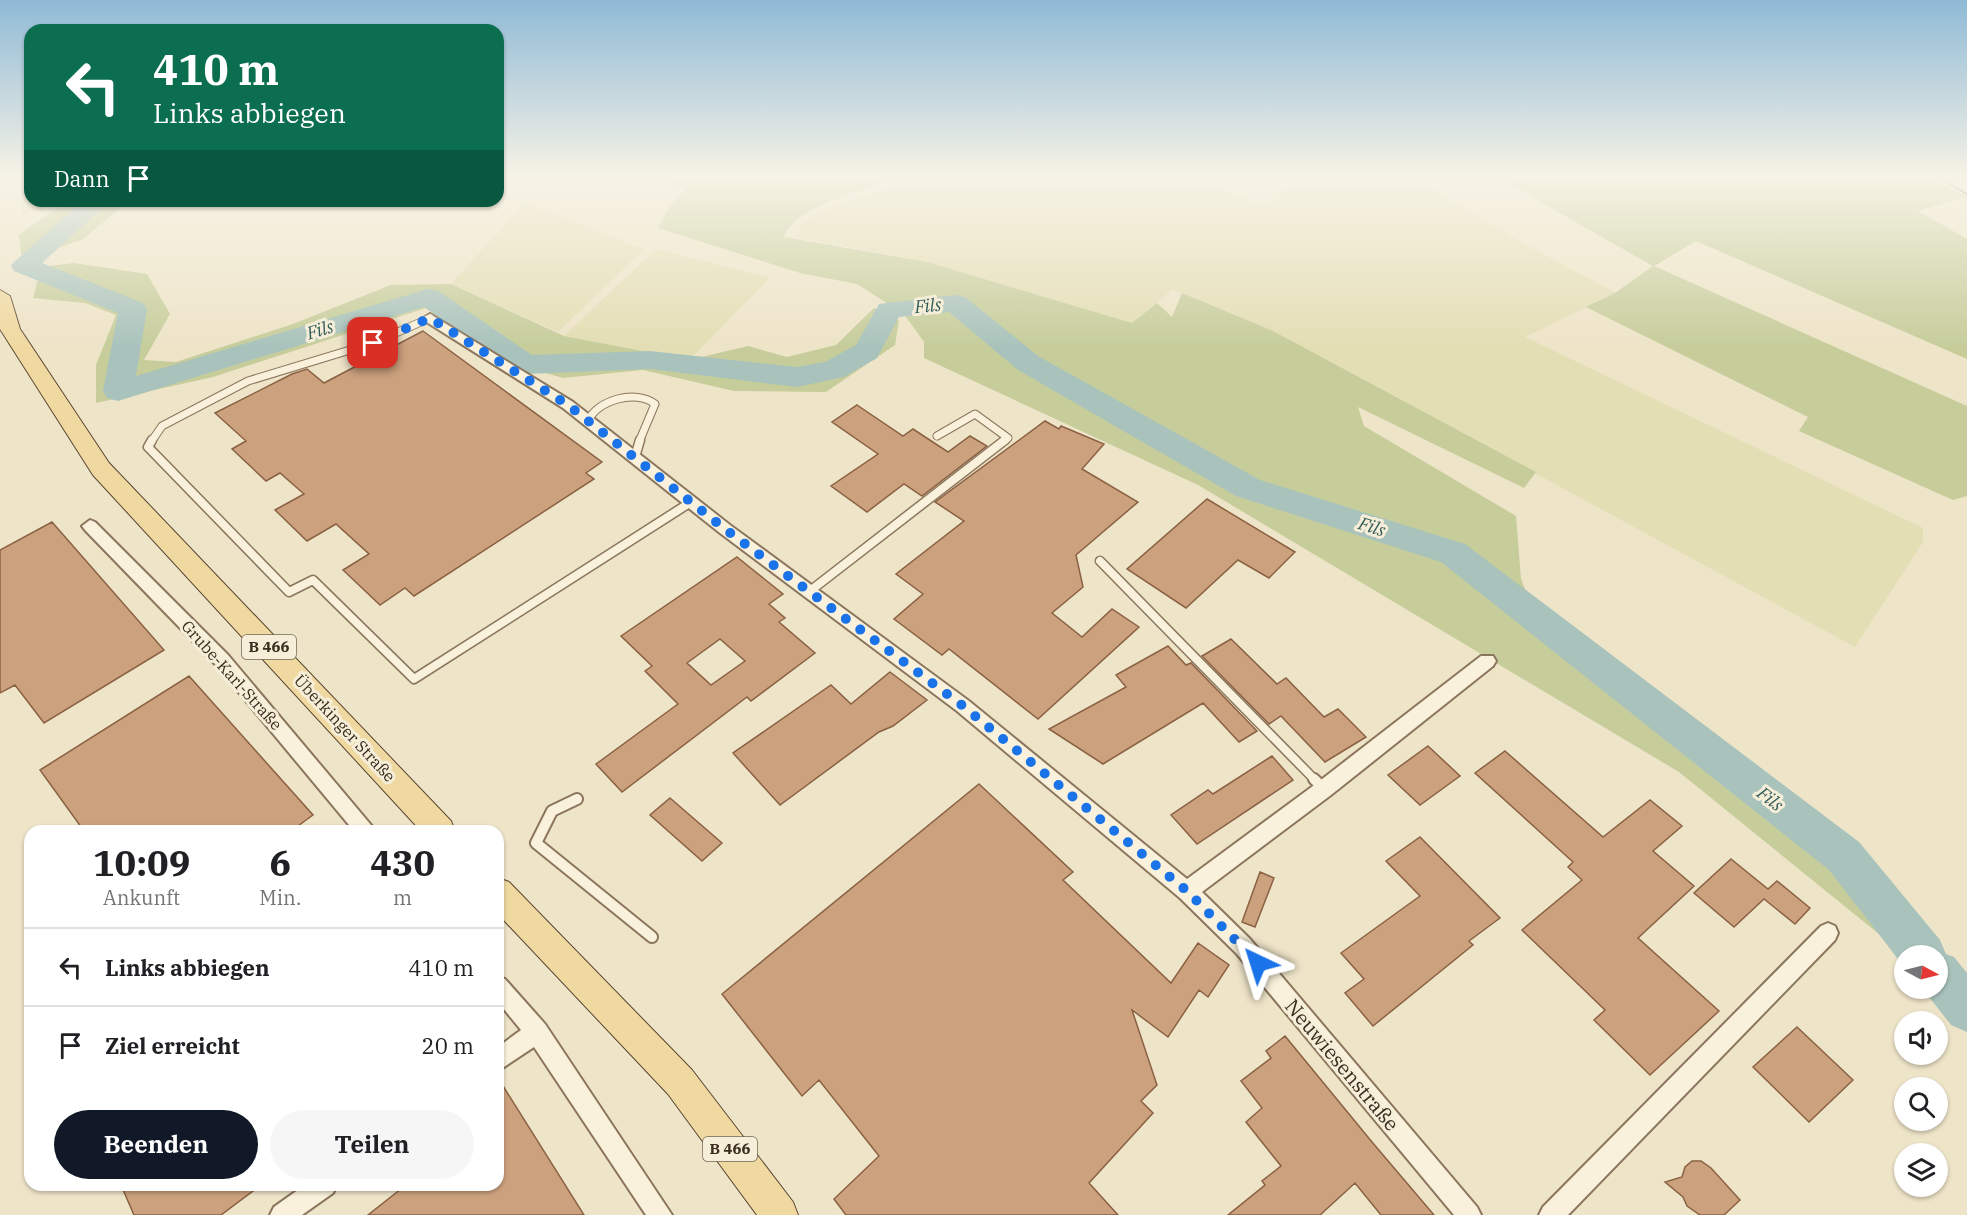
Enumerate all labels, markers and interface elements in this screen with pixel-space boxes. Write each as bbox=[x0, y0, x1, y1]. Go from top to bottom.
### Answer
text: 410 m bbox=[153, 42, 279, 97]
icon: left bbox=[54, 48, 132, 126]
text: Links abbiegen bbox=[153, 95, 346, 130]
icon: arrive bbox=[122, 162, 155, 195]
text: Dann bbox=[54, 164, 110, 193]
water label: Fils bbox=[912, 293, 943, 318]
water label: Fils bbox=[303, 314, 336, 345]
pin bbox=[347, 317, 398, 368]
icon: arrive bbox=[356, 326, 389, 359]
water label: Fils bbox=[1355, 511, 1389, 542]
street label: Grube-Karl-Straße bbox=[177, 616, 287, 734]
road number: B 466 bbox=[242, 635, 296, 659]
street label: Überkinger Straße bbox=[290, 670, 400, 786]
water label: Fils bbox=[1752, 781, 1788, 816]
text: 10:09 bbox=[93, 839, 190, 886]
text: 6 bbox=[269, 839, 291, 886]
text: 430 bbox=[370, 839, 435, 886]
text: Ankunft bbox=[103, 884, 180, 911]
text: Min. bbox=[259, 884, 301, 911]
text: m bbox=[393, 884, 412, 911]
position arrow bbox=[1226, 931, 1290, 995]
north arrow bbox=[1894, 945, 1948, 999]
map controls bbox=[1894, 945, 1948, 1197]
icon: left bbox=[54, 951, 87, 984]
text: Links abbiegen bbox=[105, 953, 270, 982]
text: 410 m bbox=[408, 953, 474, 982]
street label: Neuwiesenstraße bbox=[1279, 993, 1406, 1136]
button: sound bbox=[1894, 1011, 1948, 1065]
icon: arrive bbox=[54, 1029, 87, 1062]
text: Ziel erreicht bbox=[105, 1031, 240, 1060]
text: 20 m bbox=[422, 1031, 474, 1060]
button: search bbox=[1894, 1077, 1948, 1131]
button: Beenden bbox=[54, 1110, 258, 1179]
button: Teilen bbox=[270, 1110, 474, 1179]
road number: B 466 bbox=[703, 1137, 757, 1161]
button: layers bbox=[1894, 1143, 1948, 1197]

